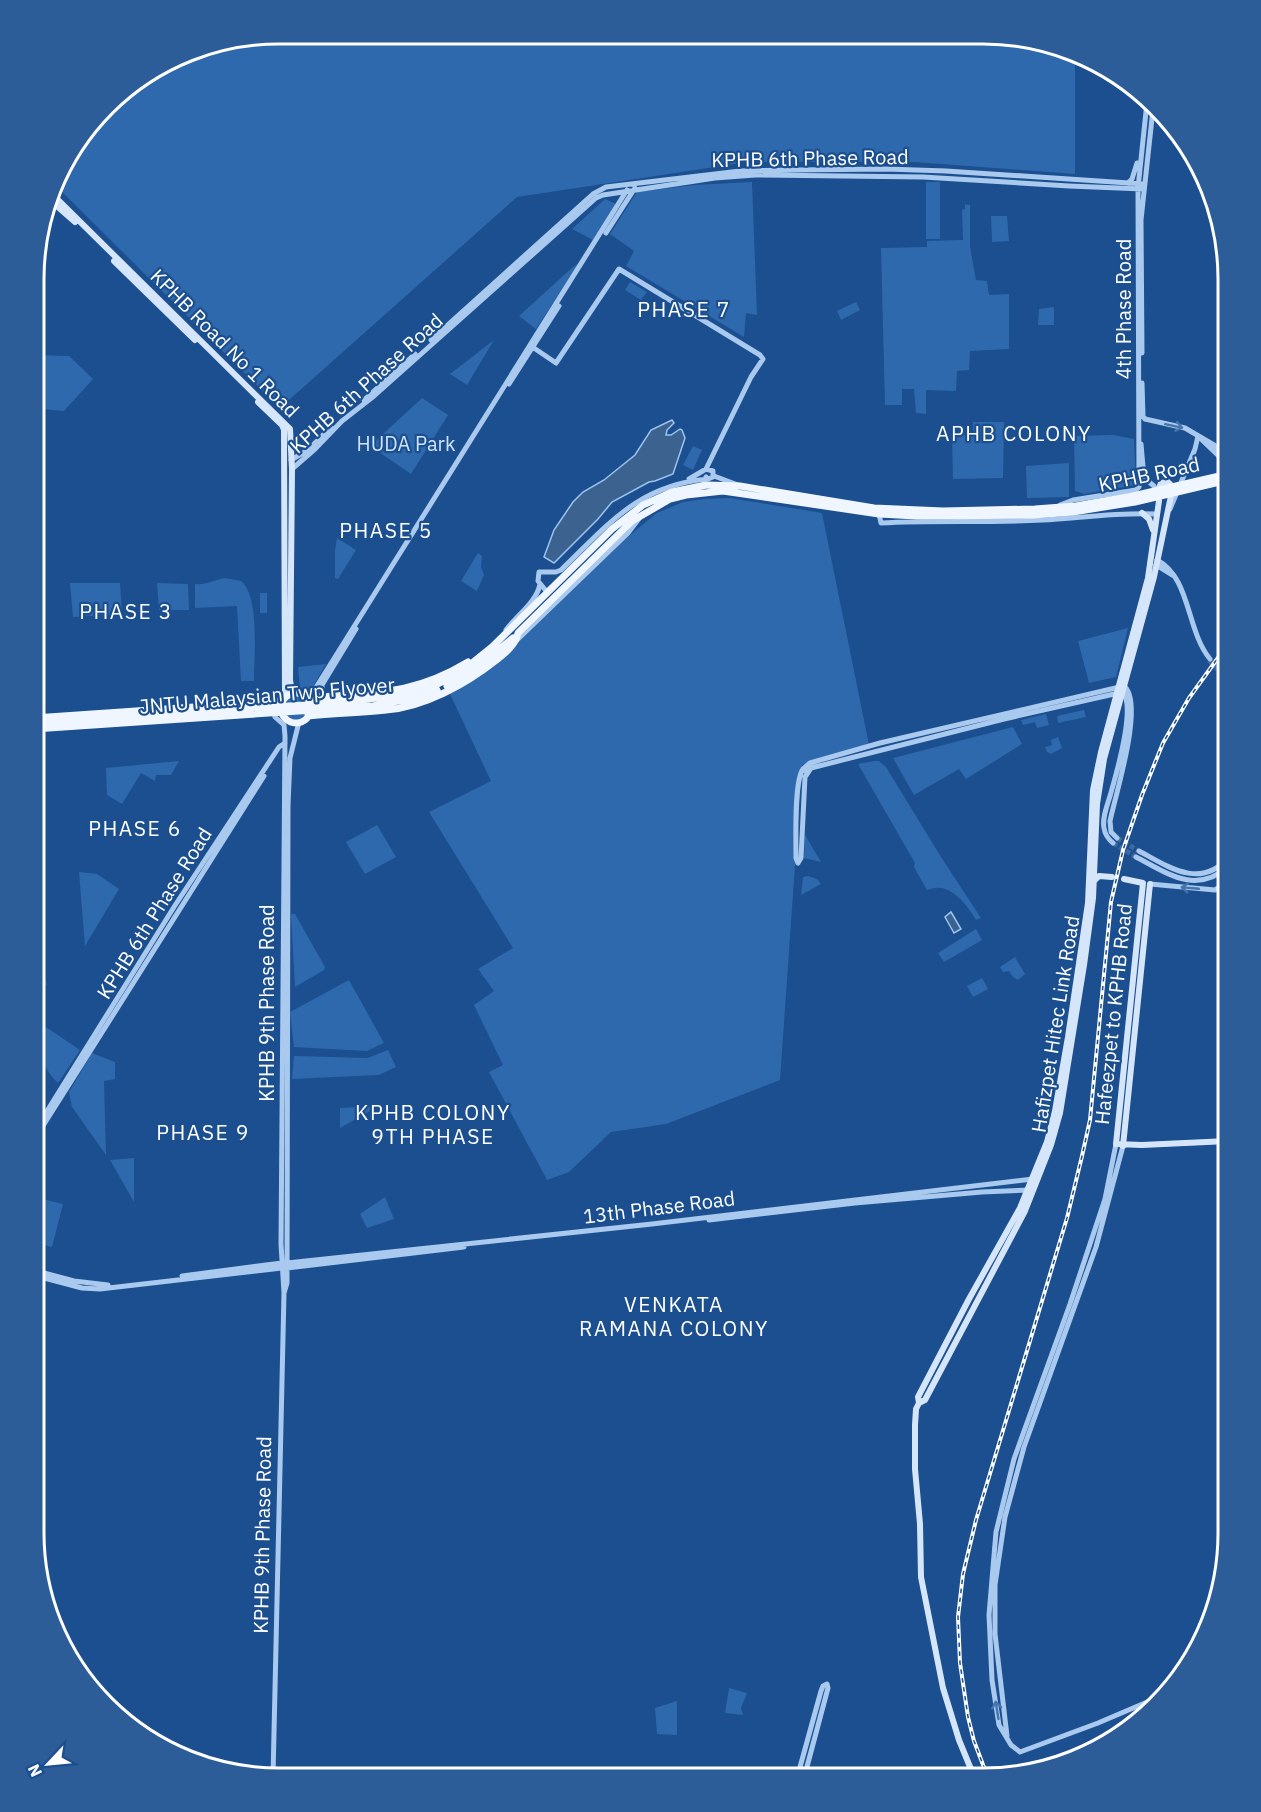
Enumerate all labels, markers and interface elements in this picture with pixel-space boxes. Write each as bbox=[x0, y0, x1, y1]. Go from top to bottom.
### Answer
street label: KPHB 6th Phase Road bbox=[711, 143, 909, 173]
street label: 4th Phase Road bbox=[1110, 239, 1137, 379]
street label: KPHB Road No 1 Road bbox=[145, 263, 305, 423]
district label: PHASE 7 bbox=[637, 295, 731, 323]
street label: KPHB 6th Phase Road bbox=[284, 307, 448, 459]
district label: APHB COLONY bbox=[936, 419, 1092, 447]
one-way arrow bbox=[1164, 421, 1183, 432]
park label: HUDA Park bbox=[357, 430, 456, 457]
street label: KPHB Road bbox=[1096, 450, 1202, 498]
district label: PHASE 5 bbox=[339, 516, 433, 544]
district label: PHASE 3 bbox=[79, 597, 173, 625]
street label: JNTU Malaysian Twp Flyover bbox=[138, 670, 396, 720]
district label: PHASE 6 bbox=[88, 814, 182, 842]
street label: KPHB 6th Phase Road bbox=[90, 822, 218, 1004]
one-way arrow bbox=[1180, 882, 1200, 893]
street label: Hafeezpet to KPHB Road bbox=[1088, 902, 1138, 1126]
street label: KPHB 9th Phase Road bbox=[253, 904, 280, 1102]
street label: Hafizpet Hitec Link Road bbox=[1025, 914, 1085, 1134]
district label: KPHB COLONY 9TH PHASE bbox=[355, 1098, 511, 1150]
district label: PHASE 9 bbox=[156, 1118, 250, 1146]
street label: 13th Phase Road bbox=[582, 1184, 736, 1230]
district label: VENKATA RAMANA COLONY bbox=[579, 1290, 769, 1342]
street label: KPHB 9th Phase Road bbox=[247, 1436, 277, 1634]
one-way arrow bbox=[991, 1701, 1002, 1720]
north arrow bbox=[18, 1734, 78, 1794]
text: N bbox=[23, 1761, 46, 1780]

